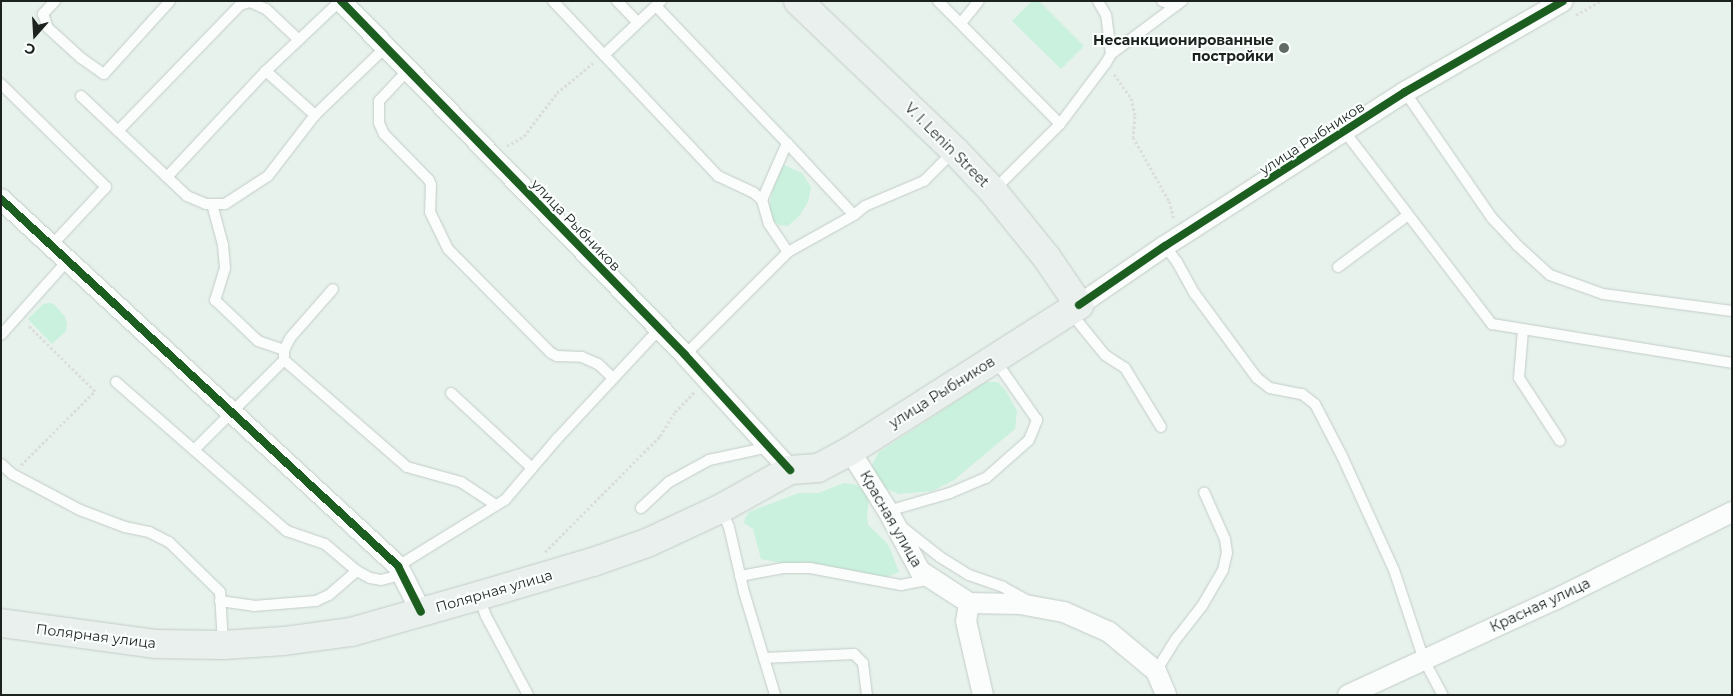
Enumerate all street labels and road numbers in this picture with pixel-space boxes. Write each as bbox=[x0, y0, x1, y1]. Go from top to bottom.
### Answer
street label: улица Рыбников bbox=[1256, 98, 1368, 178]
street label: V. I. Lenin Street bbox=[901, 99, 993, 191]
street label: улица Рыбников bbox=[528, 175, 624, 275]
street label: улица Рыбников bbox=[886, 353, 998, 431]
street label: Красная улица bbox=[857, 468, 925, 570]
street label: Полярная улица bbox=[434, 566, 554, 616]
street label: Красная улица bbox=[1487, 574, 1593, 636]
street label: Полярная улица bbox=[35, 620, 157, 652]

